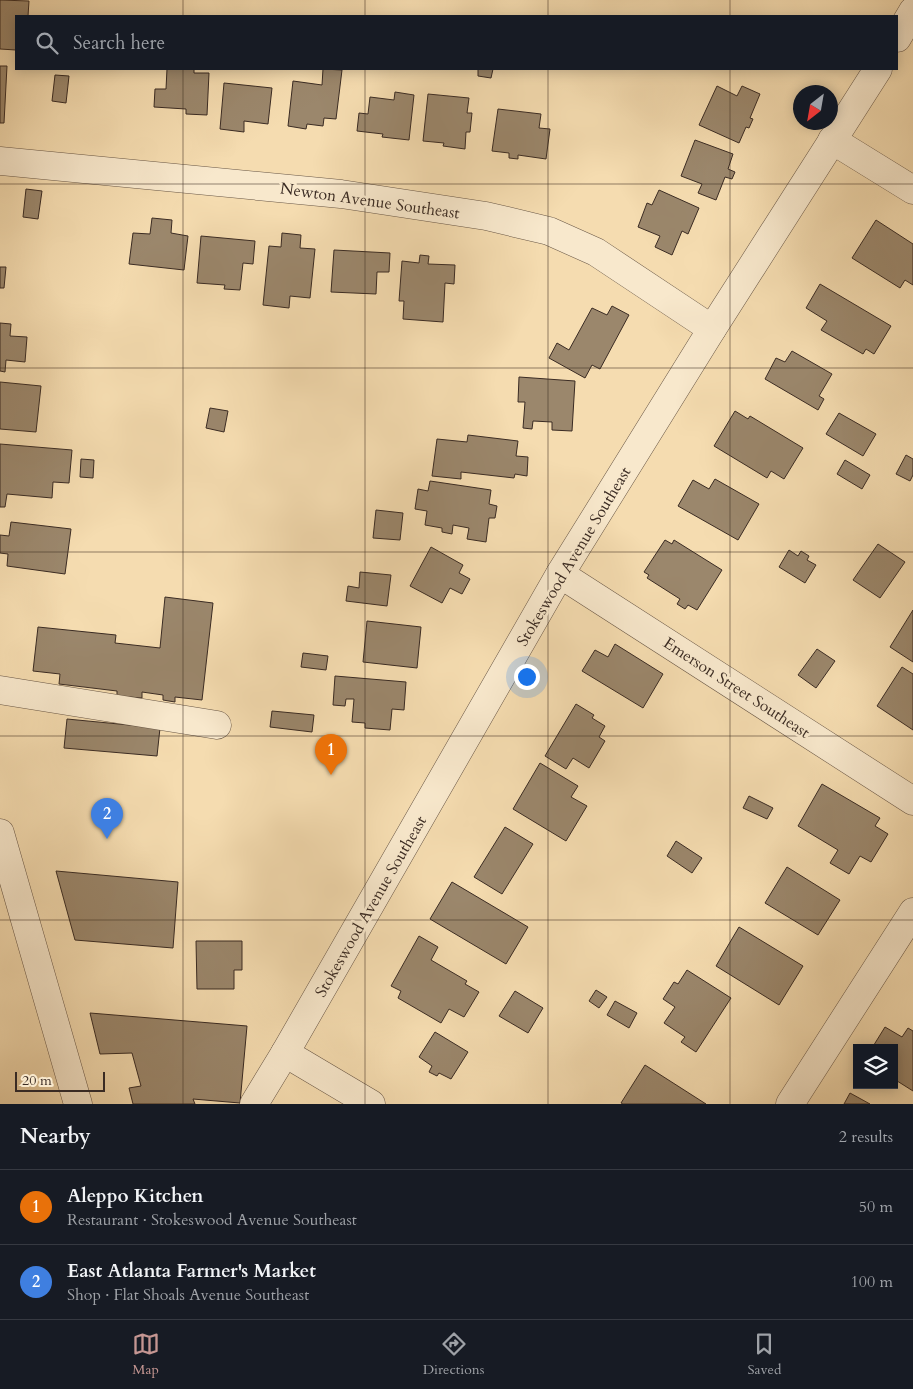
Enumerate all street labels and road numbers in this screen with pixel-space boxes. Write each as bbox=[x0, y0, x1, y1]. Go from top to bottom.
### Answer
street label: Newton Avenue Southeast bbox=[279, 178, 461, 224]
street label: Stokeswood Avenue Southeast bbox=[511, 463, 636, 650]
street label: Emerson Street Southeast bbox=[659, 632, 814, 744]
street label: Stokeswood Avenue Southeast bbox=[310, 812, 432, 1001]

